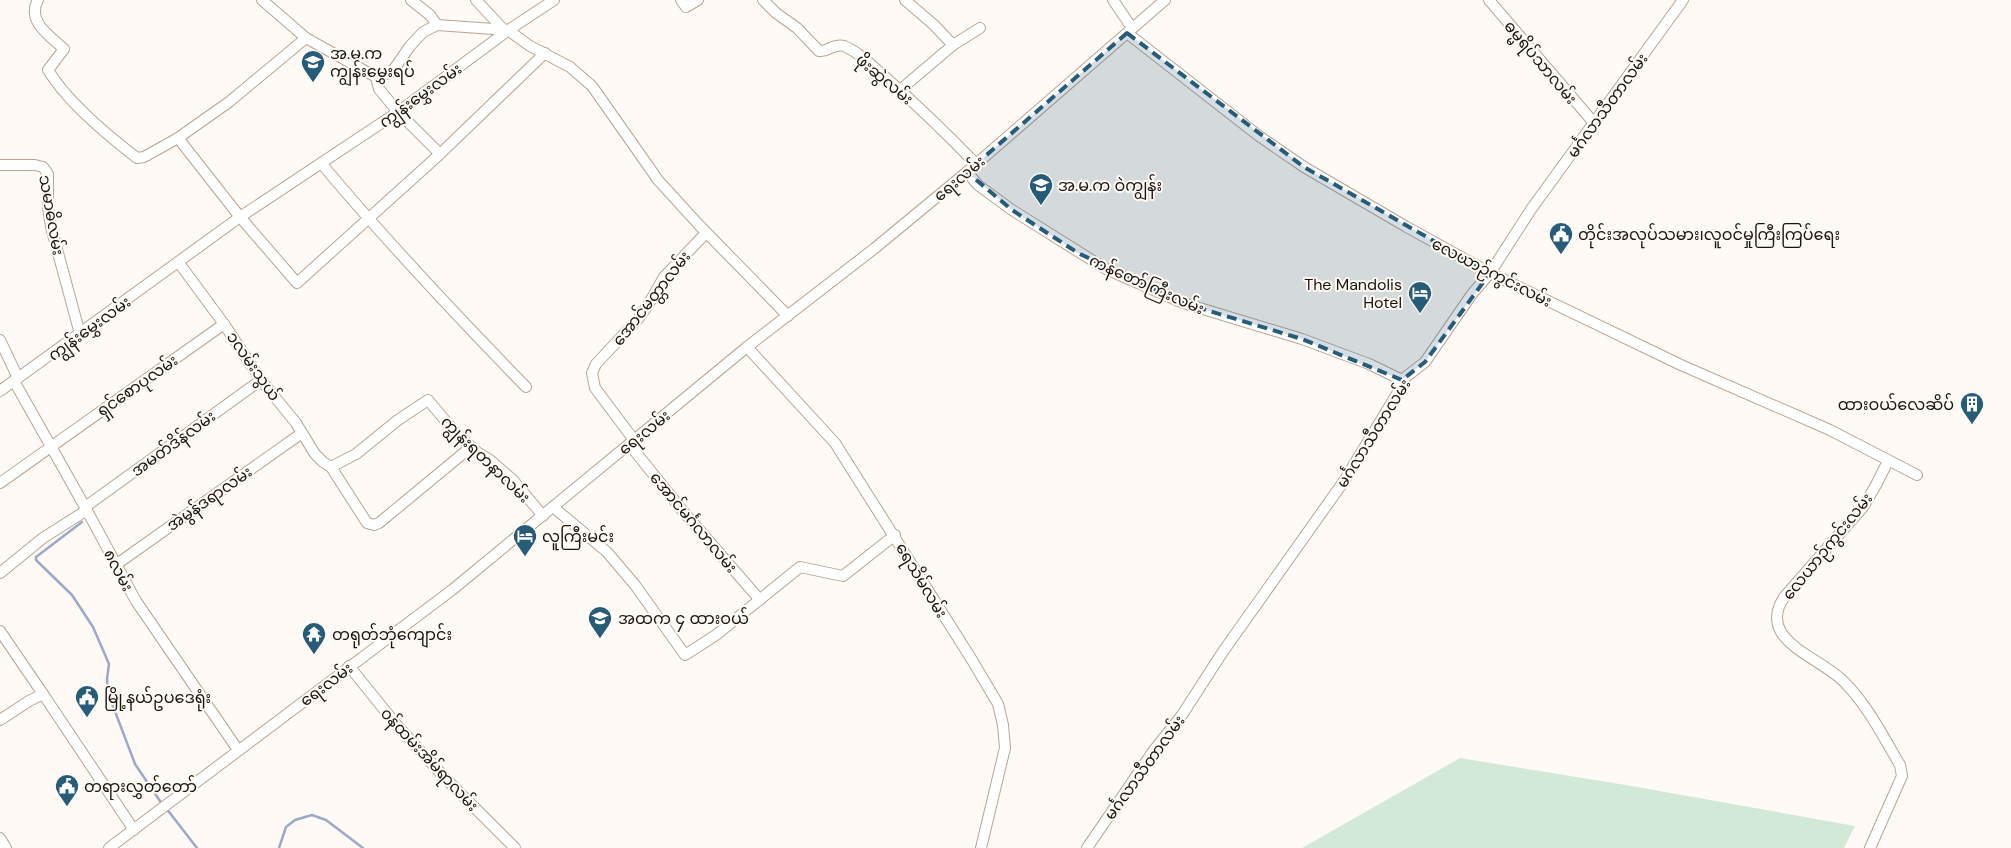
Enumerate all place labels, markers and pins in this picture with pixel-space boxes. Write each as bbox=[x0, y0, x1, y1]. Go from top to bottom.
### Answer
place label: အ.မ.က ကျွန်းမွှေးရပ် bbox=[330, 43, 415, 87]
school or university icon: အ.မ.က ကျွန်းမွှေးရပ် bbox=[300, 49, 326, 83]
school or university icon: အ.မ.က ဝဲကျွန်း bbox=[1028, 172, 1054, 206]
place label: အ.မ.က ဝဲကျွန်း bbox=[1058, 174, 1162, 201]
public building icon: တိုင်းအလုပ်သမား၊လူဝင်မှုကြီးကြပ်ရေး bbox=[1548, 221, 1574, 255]
place label: တိုင်းအလုပ်သမား၊လူဝင်မှုကြီးကြပ်ရေး bbox=[1578, 223, 1840, 249]
place label: The Mandolis Hotel bbox=[1304, 274, 1402, 313]
hotel icon: The Mandolis Hotel bbox=[1407, 280, 1433, 314]
building icon: ထားဝယ်လေဆိပ် bbox=[1959, 391, 1985, 425]
place label: ထားဝယ်လေဆိပ် bbox=[1838, 393, 1954, 415]
hotel icon: လူကြီးမင်း bbox=[512, 523, 538, 557]
place label: လူကြီးမင်း bbox=[542, 525, 614, 551]
school or university icon: အထက ၄ ထားဝယ် bbox=[587, 605, 613, 639]
place label: အထက ၄ ထားဝယ် bbox=[618, 607, 749, 632]
temple icon: တရုတ်ဘုံကျောင်း bbox=[301, 621, 327, 655]
place label: တရုတ်ဘုံကျောင်း bbox=[332, 623, 452, 649]
public building icon: မြို့နယ်ဥပဒေရုံး bbox=[74, 684, 100, 718]
place label: မြို့နယ်ဥပဒေရုံး bbox=[104, 686, 211, 712]
public building icon: တရားလွှတ်တော် bbox=[54, 773, 80, 807]
place label: တရားလွှတ်တော် bbox=[84, 775, 197, 800]

